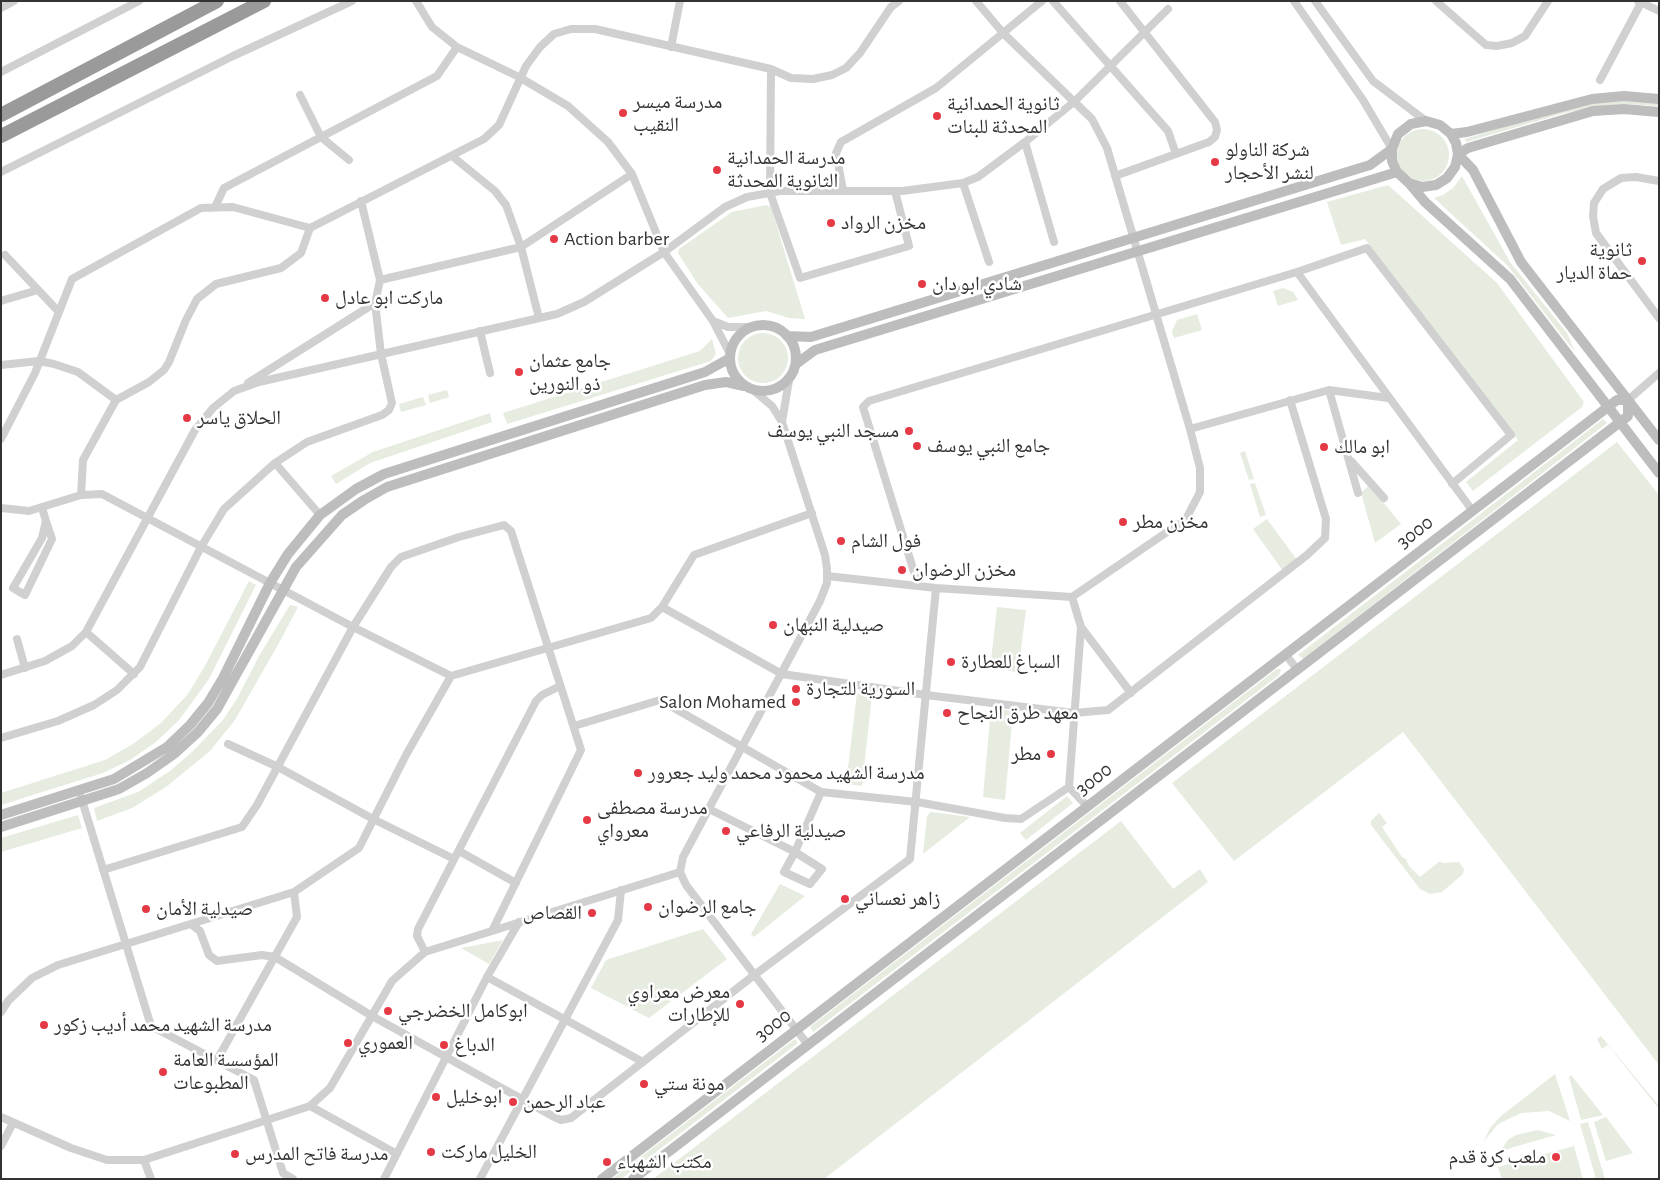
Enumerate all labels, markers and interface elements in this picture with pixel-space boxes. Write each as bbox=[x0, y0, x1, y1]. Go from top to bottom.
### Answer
place label: مدرسة ميسر النقيب bbox=[633, 90, 722, 137]
place label: ثانوية الحمدانية المحدثة للبنات bbox=[947, 92, 1060, 139]
marker: مدرسة ميسر النقيب bbox=[617, 107, 629, 119]
marker: ثانوية الحمدانية المحدثة للبنات bbox=[931, 110, 943, 122]
place label: شركة الناولو لنشر الأحجار bbox=[1225, 138, 1314, 185]
place label: مدرسة الحمدانية الثانوية المحدثة bbox=[727, 146, 845, 193]
marker: شركة الناولو لنشر الأحجار bbox=[1209, 156, 1221, 168]
marker: مدرسة الحمدانية الثانوية المحدثة bbox=[711, 164, 723, 176]
place label: مخزن الرواد bbox=[841, 211, 926, 235]
marker: مخزن الرواد bbox=[825, 217, 837, 229]
place label: Action barber bbox=[564, 227, 669, 251]
marker: Action barber bbox=[548, 233, 560, 245]
place label: ثانوية حماة الديار bbox=[1556, 238, 1632, 285]
marker: ثانوية حماة الديار bbox=[1636, 255, 1648, 267]
place label: شادي ابو دان bbox=[932, 272, 1022, 296]
marker: شادي ابو دان bbox=[916, 278, 928, 290]
place label: ماركت ابو عادل bbox=[335, 286, 443, 310]
marker: ماركت ابو عادل bbox=[319, 292, 331, 304]
place label: جامع عثمان ذو النورين bbox=[529, 349, 611, 396]
marker: جامع عثمان ذو النورين bbox=[513, 366, 525, 378]
place label: الحلاق ياسر bbox=[197, 406, 281, 430]
marker: الحلاق ياسر bbox=[181, 412, 193, 424]
place label: مسجد النبي يوسف bbox=[767, 419, 899, 443]
marker: مسجد النبي يوسف bbox=[903, 425, 915, 437]
place label: جامع النبي يوسف bbox=[927, 434, 1050, 458]
place label: ابو مالك bbox=[1334, 435, 1390, 459]
marker: جامع النبي يوسف bbox=[911, 440, 923, 452]
marker: ابو مالك bbox=[1318, 441, 1330, 453]
place label: مخزن مطر bbox=[1133, 510, 1208, 534]
street label: 3000 bbox=[1392, 510, 1438, 554]
marker: مخزن مطر bbox=[1117, 516, 1129, 528]
place label: فول الشام bbox=[851, 529, 921, 553]
marker: فول الشام bbox=[835, 535, 847, 547]
place label: مخزن الرضوان bbox=[912, 558, 1016, 582]
marker: مخزن الرضوان bbox=[896, 564, 908, 576]
place label: صيدلية النبهان bbox=[783, 613, 884, 637]
marker: صيدلية النبهان bbox=[767, 619, 779, 631]
place label: السباغ للعطارة bbox=[961, 650, 1060, 674]
marker: السباغ للعطارة bbox=[945, 656, 957, 668]
place label: السورية للتجارة bbox=[806, 677, 915, 701]
marker: السورية للتجارة bbox=[790, 683, 802, 695]
place label: Salon Mohamed bbox=[659, 690, 786, 714]
marker: Salon Mohamed bbox=[790, 696, 802, 708]
place label: معهد طرق النجاح bbox=[957, 701, 1078, 725]
marker: معهد طرق النجاح bbox=[941, 707, 953, 719]
place label: مطر bbox=[1011, 742, 1041, 766]
marker: مطر bbox=[1045, 748, 1057, 760]
street label: 3000 bbox=[1071, 757, 1117, 801]
place label: مدرسة الشهيد محمود محمد وليد جعرور bbox=[648, 761, 925, 785]
marker: مدرسة الشهيد محمود محمد وليد جعرور bbox=[632, 767, 644, 779]
place label: مدرسة مصطفى معرواي bbox=[597, 796, 708, 843]
marker: مدرسة مصطفى معرواي bbox=[581, 814, 593, 826]
place label: صيدلية الرفاعي bbox=[736, 819, 847, 843]
marker: صيدلية الرفاعي bbox=[720, 825, 732, 837]
place label: زاهر نعساني bbox=[855, 887, 940, 911]
marker: زاهر نعساني bbox=[839, 893, 851, 905]
place label: جامع الرضوان bbox=[658, 895, 756, 919]
place label: صيدلية الأمان bbox=[156, 897, 253, 921]
place label: القصاص bbox=[523, 901, 582, 925]
marker: جامع الرضوان bbox=[642, 901, 654, 913]
marker: صيدلية الأمان bbox=[140, 903, 152, 915]
marker: القصاص bbox=[586, 907, 598, 919]
place label: معرض معراوي للإطارات bbox=[627, 980, 730, 1027]
marker: معرض معراوي للإطارات bbox=[734, 998, 746, 1010]
place label: ابوكامل الخضرجي bbox=[398, 999, 528, 1023]
street label: 3000 bbox=[750, 1003, 796, 1047]
marker: ابوكامل الخضرجي bbox=[382, 1005, 394, 1017]
place label: مدرسة الشهيد محمد أديب زكور bbox=[54, 1013, 272, 1037]
marker: مدرسة الشهيد محمد أديب زكور bbox=[38, 1019, 50, 1031]
place label: العموري bbox=[358, 1031, 413, 1055]
place label: الدباغ bbox=[454, 1033, 495, 1057]
marker: العموري bbox=[342, 1037, 354, 1049]
marker: الدباغ bbox=[438, 1039, 450, 1051]
place label: المؤسسة العامة المطبوعات bbox=[173, 1048, 279, 1095]
marker: المؤسسة العامة المطبوعات bbox=[157, 1066, 169, 1078]
place label: مونة ستي bbox=[654, 1072, 724, 1096]
marker: مونة ستي bbox=[638, 1078, 650, 1090]
place label: ابوخليل bbox=[446, 1085, 502, 1109]
place label: عباد الرحمن bbox=[523, 1090, 605, 1114]
marker: ابوخليل bbox=[430, 1091, 442, 1103]
marker: عباد الرحمن bbox=[507, 1096, 519, 1108]
place label: الخليل ماركت bbox=[441, 1140, 537, 1164]
place label: مدرسة فاتح المدرس bbox=[245, 1142, 388, 1166]
place label: ملعب كرة قدم bbox=[1449, 1145, 1546, 1169]
marker: الخليل ماركت bbox=[425, 1146, 437, 1158]
marker: مدرسة فاتح المدرس bbox=[229, 1148, 241, 1160]
place label: مكتب الشهباء bbox=[617, 1150, 712, 1174]
marker: ملعب كرة قدم bbox=[1550, 1151, 1562, 1163]
marker: مكتب الشهباء bbox=[601, 1156, 613, 1168]

